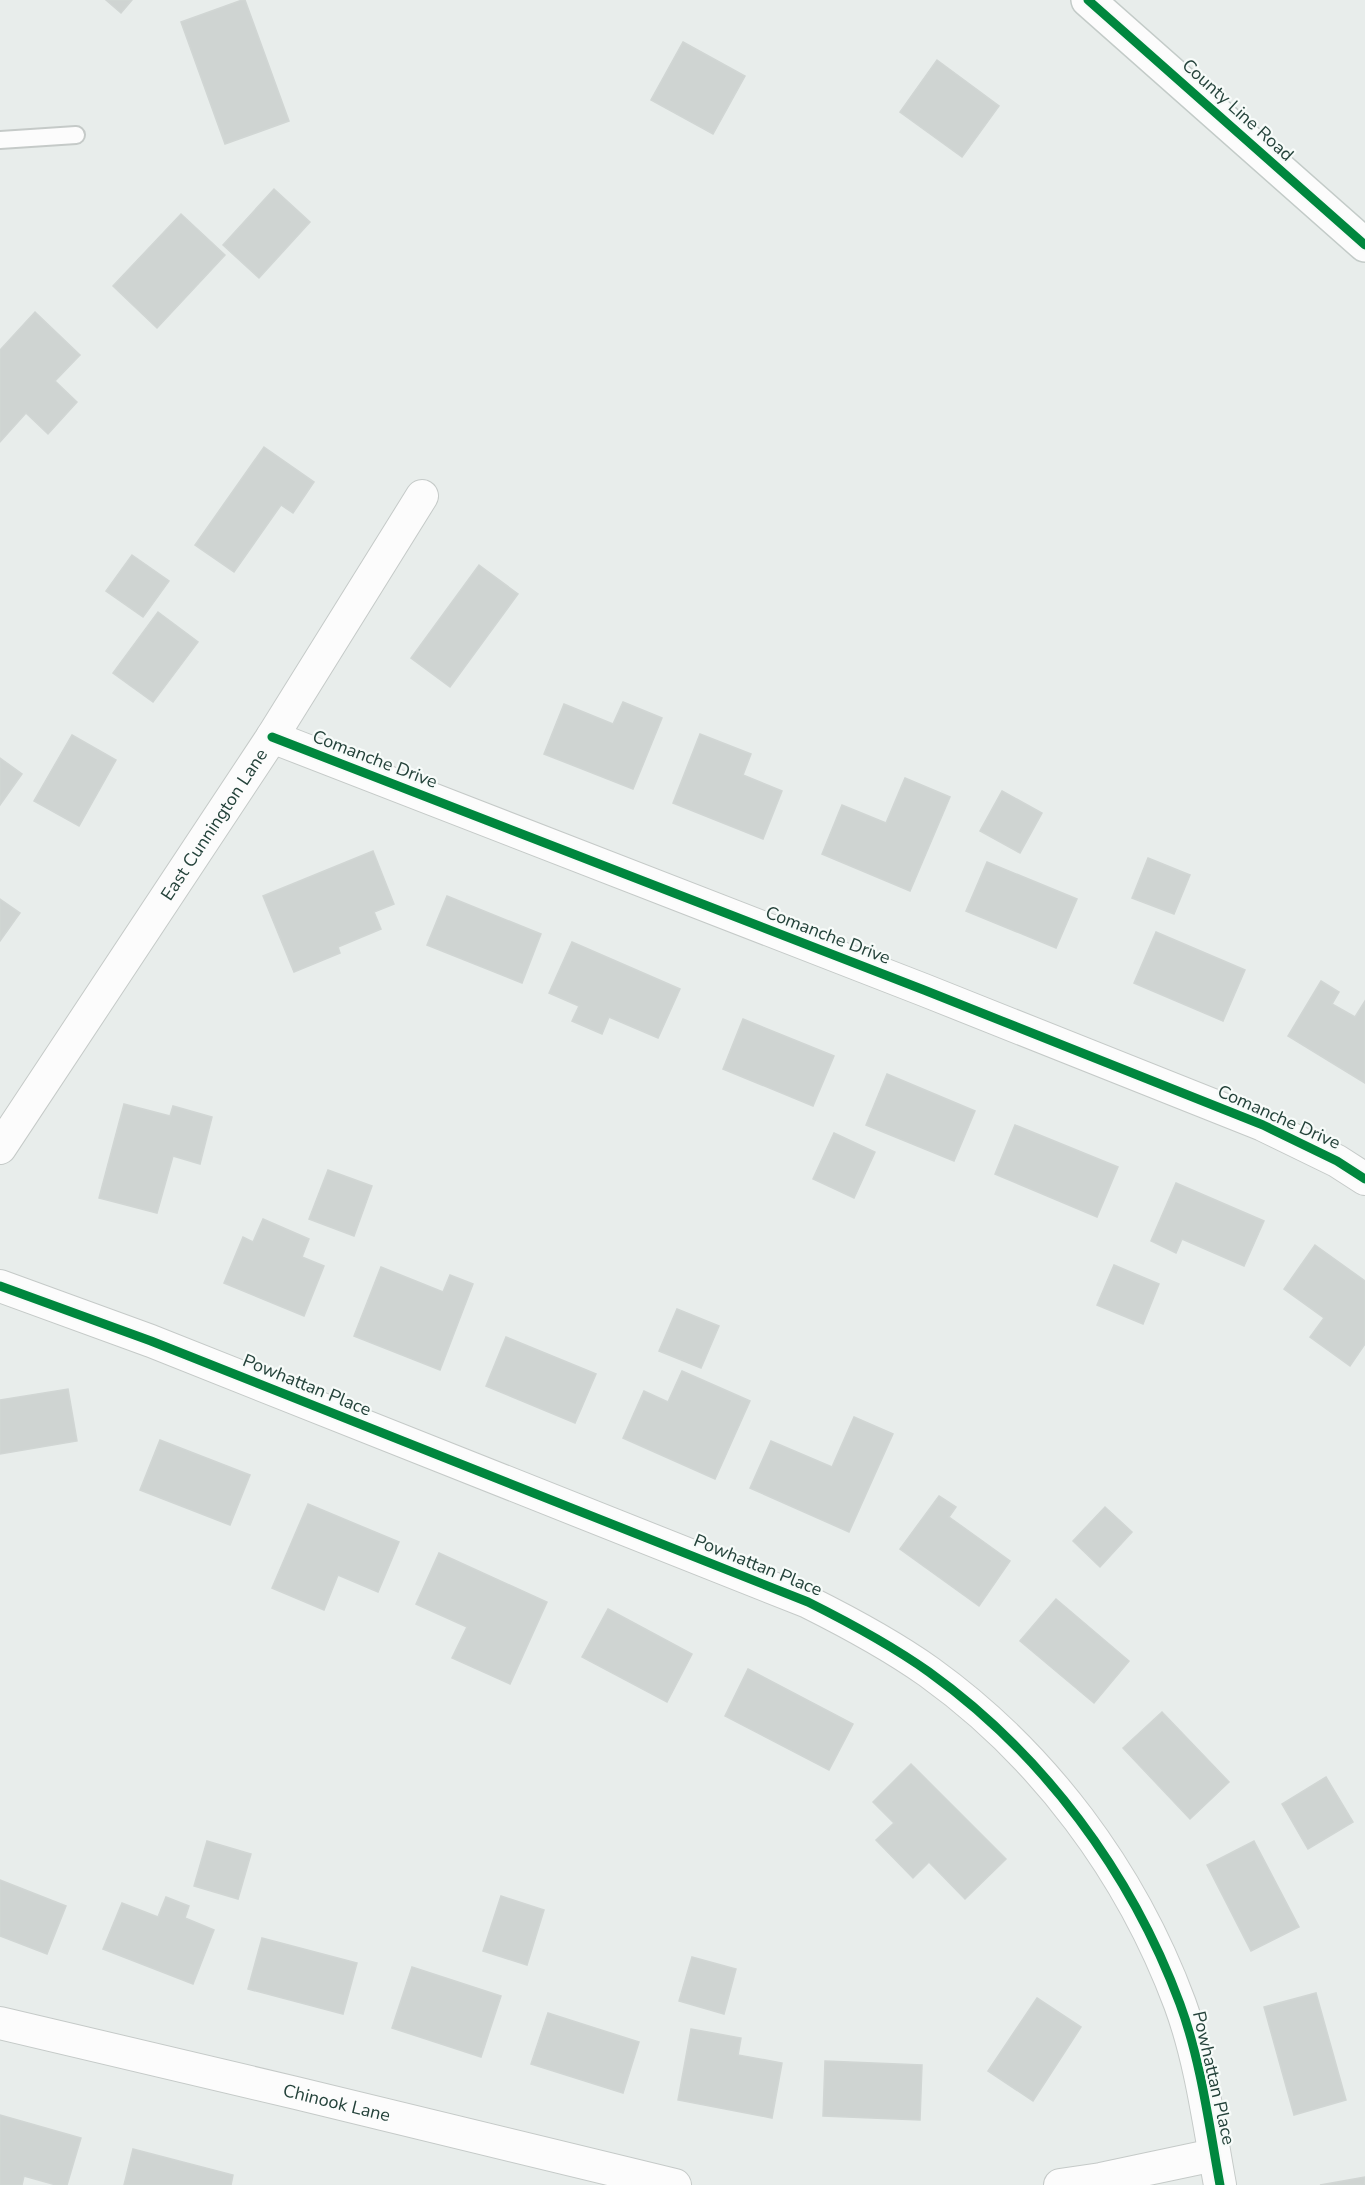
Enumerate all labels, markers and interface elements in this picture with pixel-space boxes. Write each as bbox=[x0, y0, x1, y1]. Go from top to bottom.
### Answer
street label: County Line Road bbox=[1177, 53, 1299, 167]
street label: Comanche Drive bbox=[309, 724, 441, 794]
street label: East Cunnington Lane bbox=[155, 744, 273, 905]
street label: Comanche Drive bbox=[762, 900, 894, 970]
street label: Comanche Drive bbox=[1214, 1079, 1344, 1155]
street label: Powhattan Place bbox=[239, 1348, 375, 1422]
street label: Powhattan Place bbox=[690, 1528, 826, 1602]
street label: Powhattan Place bbox=[1187, 2009, 1241, 2147]
street label: Chinook Lane bbox=[281, 2078, 393, 2127]

